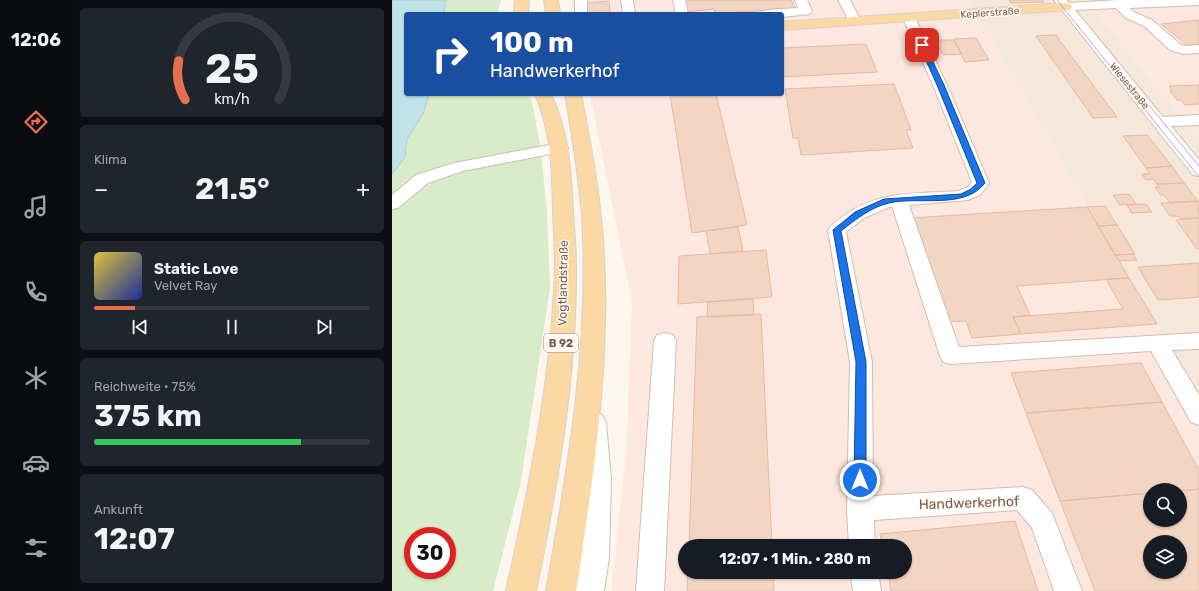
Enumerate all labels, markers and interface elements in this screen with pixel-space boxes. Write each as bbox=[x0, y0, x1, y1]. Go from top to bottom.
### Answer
street label: Keplerstraße bbox=[960, 5, 1020, 21]
text: 100 m bbox=[490, 26, 574, 59]
icon: right bbox=[424, 28, 476, 80]
pin bbox=[905, 28, 939, 62]
text: 12:06 bbox=[11, 29, 61, 51]
icon: arrive bbox=[911, 34, 933, 56]
text: 25 bbox=[205, 44, 259, 93]
text: Handwerkerhof bbox=[490, 60, 619, 82]
street label: Wiesestraße bbox=[1107, 60, 1152, 112]
text: km/h bbox=[214, 91, 250, 108]
icon: directions bbox=[22, 108, 50, 136]
text: Klima bbox=[94, 152, 127, 167]
text: 21.5° bbox=[195, 171, 270, 207]
text: − bbox=[94, 176, 108, 203]
text: + bbox=[356, 176, 370, 203]
icon: music bbox=[22, 193, 50, 221]
street label: Vogtlandstraße bbox=[555, 240, 571, 326]
text: Static Love bbox=[154, 260, 238, 278]
icon: phone bbox=[22, 278, 50, 306]
text: Velvet Ray bbox=[154, 278, 217, 293]
icon: previous bbox=[129, 316, 151, 338]
icon: pause bbox=[221, 316, 243, 338]
icon: next bbox=[313, 316, 335, 338]
road number: B 92 bbox=[544, 334, 578, 352]
icon: climate bbox=[22, 364, 50, 392]
text: Reichweite · 75% bbox=[94, 379, 196, 394]
text: 375 km bbox=[94, 398, 202, 434]
icon: car bbox=[22, 449, 50, 477]
position arrow bbox=[839, 459, 881, 501]
map controls bbox=[1143, 483, 1187, 579]
button: search bbox=[1143, 483, 1187, 527]
street label: Handwerkerhof bbox=[918, 493, 1020, 513]
text: Ankunft bbox=[94, 502, 143, 517]
text: 12:07 bbox=[94, 521, 175, 557]
speed limit sign: 30 bbox=[404, 527, 456, 579]
icon: filters bbox=[22, 534, 50, 562]
button: layers bbox=[1143, 535, 1187, 579]
text: 12:07 · 1 Min. · 280 m bbox=[719, 550, 871, 568]

